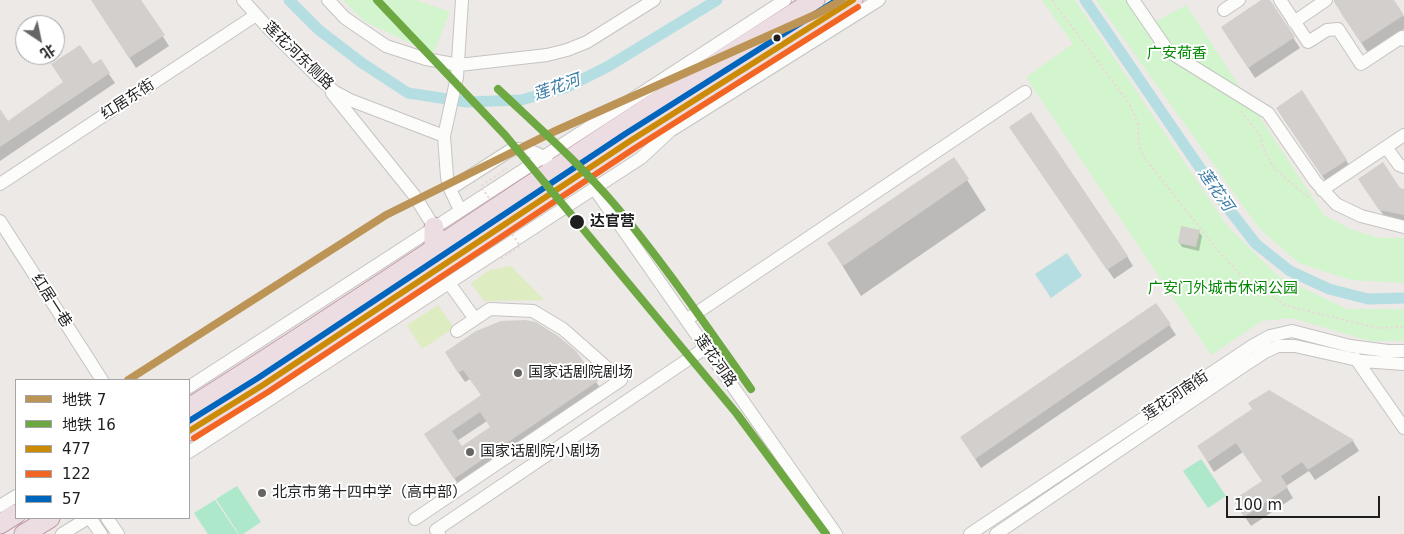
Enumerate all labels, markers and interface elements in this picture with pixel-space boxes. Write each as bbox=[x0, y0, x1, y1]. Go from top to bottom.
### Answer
north arrow bbox=[15, 15, 65, 65]
street label: 莲花河东侧路 bbox=[259, 18, 337, 94]
unlabelled marker bbox=[772, 33, 782, 43]
text: 北 bbox=[38, 41, 58, 62]
park label: 广安荷香 bbox=[1147, 45, 1207, 63]
water label: 莲花河 bbox=[531, 71, 583, 105]
street label: 红居东街 bbox=[98, 76, 158, 124]
water label: 莲花河 bbox=[1193, 165, 1237, 215]
marker: 达官营 bbox=[568, 213, 586, 231]
place label: 达官营 bbox=[590, 213, 635, 231]
street label: 红居一巷 bbox=[27, 271, 75, 331]
park label: 广安门外城市休闲公园 bbox=[1148, 280, 1298, 298]
street label: 莲花河路 bbox=[690, 331, 740, 391]
place label: 国家话剧院剧场 bbox=[528, 364, 633, 382]
marker: 国家话剧院剧场 bbox=[512, 367, 524, 379]
street label: 莲花河南街 bbox=[1140, 368, 1212, 424]
legend bbox=[15, 379, 190, 519]
text: 地铁 7 bbox=[62, 391, 106, 409]
text: 地铁 16 bbox=[62, 416, 116, 434]
text: 477 bbox=[62, 440, 91, 458]
place label: 国家话剧院小剧场 bbox=[480, 443, 600, 461]
marker: 国家话剧院小剧场 bbox=[464, 446, 476, 458]
text: 122 bbox=[62, 465, 91, 483]
place label: 北京市第十四中学（高中部） bbox=[272, 484, 467, 502]
scale bar bbox=[1229, 486, 1383, 518]
marker: 北京市第十四中学（高中部） bbox=[256, 487, 268, 499]
text: 57 bbox=[62, 490, 81, 508]
text: 100 m bbox=[1234, 496, 1282, 514]

